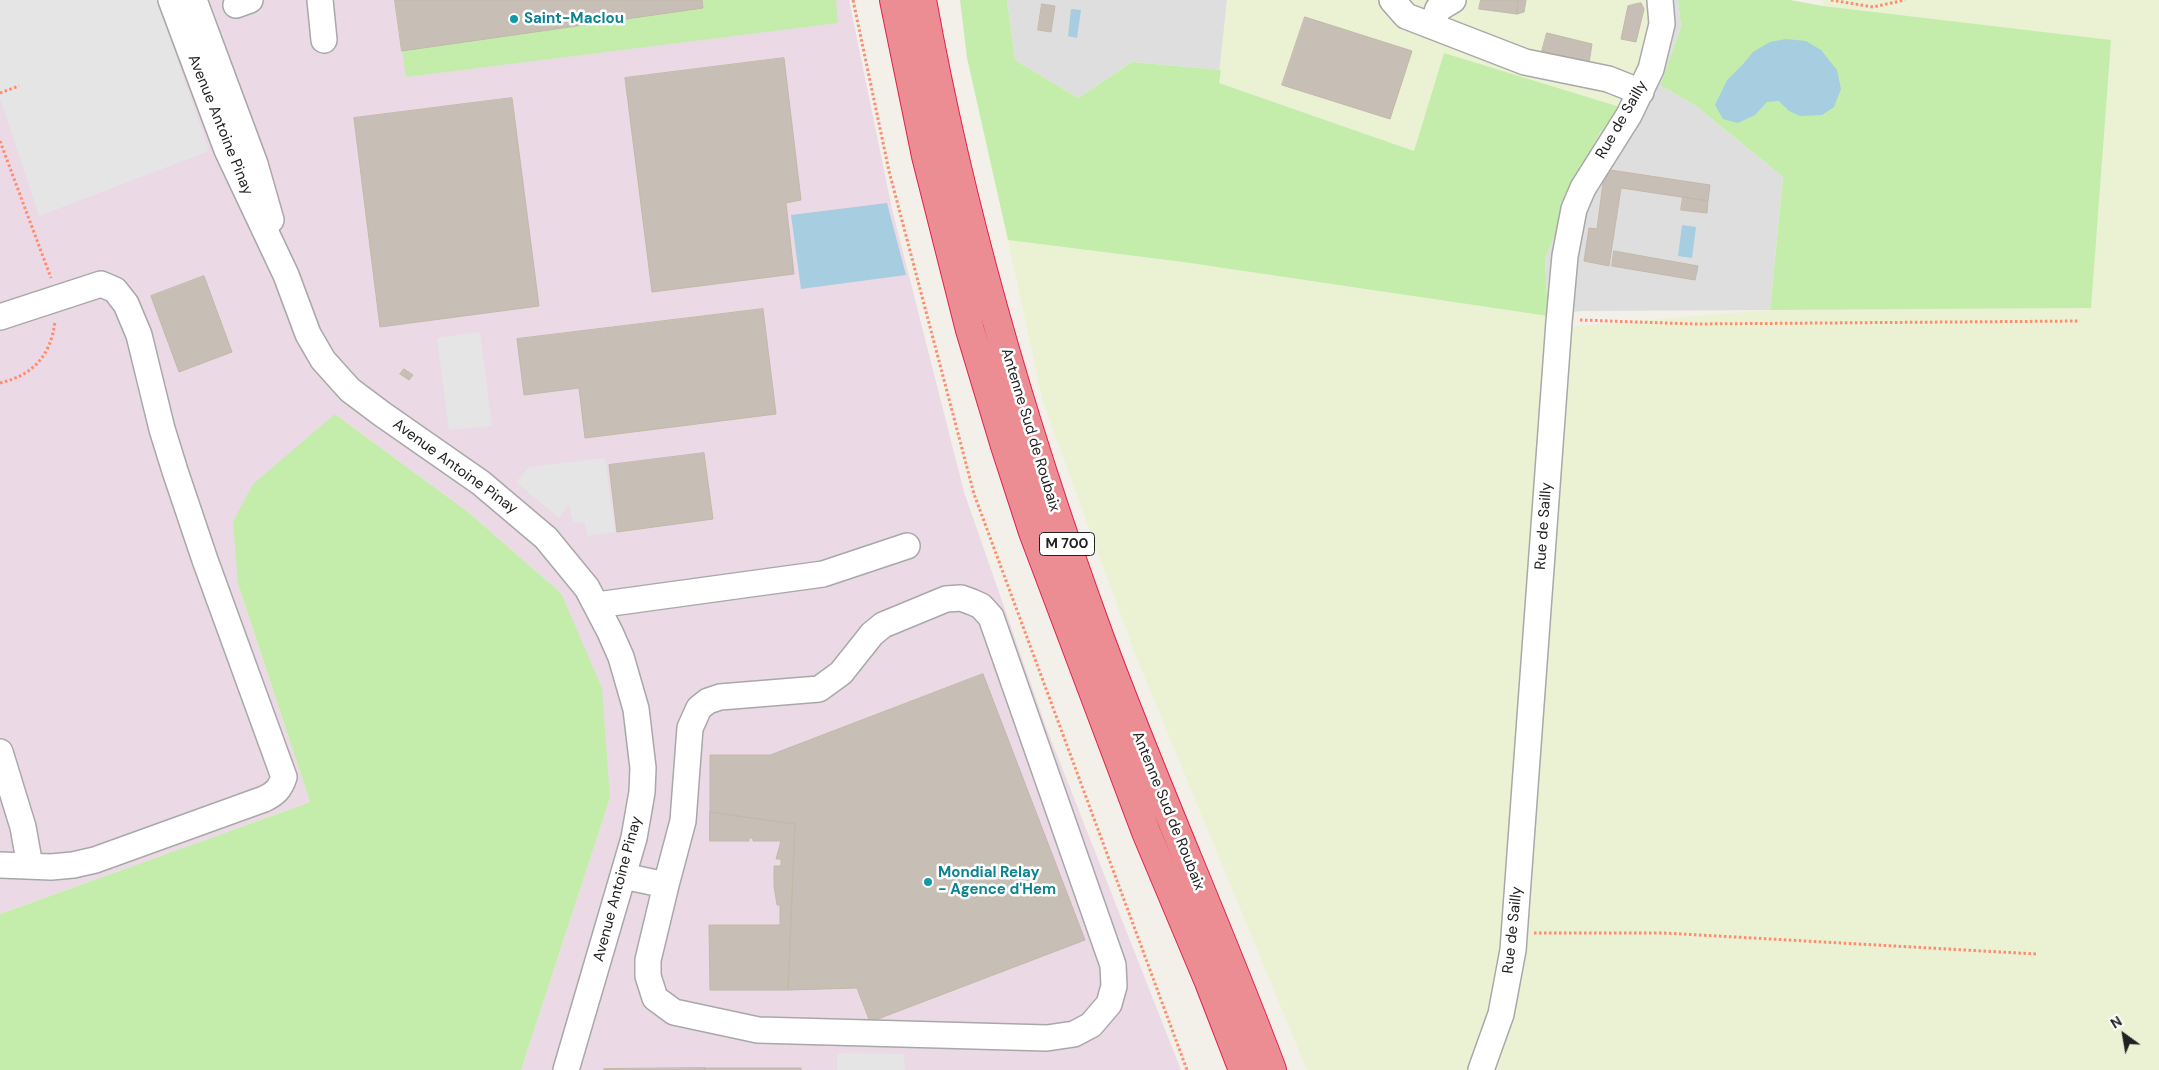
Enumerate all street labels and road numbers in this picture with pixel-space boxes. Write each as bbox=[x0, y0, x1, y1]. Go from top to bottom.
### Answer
street label: Avenue Antoine Pinay bbox=[184, 52, 256, 198]
street label: Rue de Sailly bbox=[1592, 78, 1652, 162]
street label: Antenne Sud de Roubaix bbox=[997, 346, 1063, 514]
street label: Avenue Antoine Pinay bbox=[389, 416, 521, 518]
street label: Rue de Sailly bbox=[1532, 482, 1556, 570]
road number: M 700 bbox=[1040, 532, 1094, 556]
street label: Antenne Sud de Roubaix bbox=[1128, 729, 1208, 893]
street label: Avenue Antoine Pinay bbox=[590, 814, 646, 964]
street label: Rue de Sailly bbox=[1499, 886, 1527, 974]

